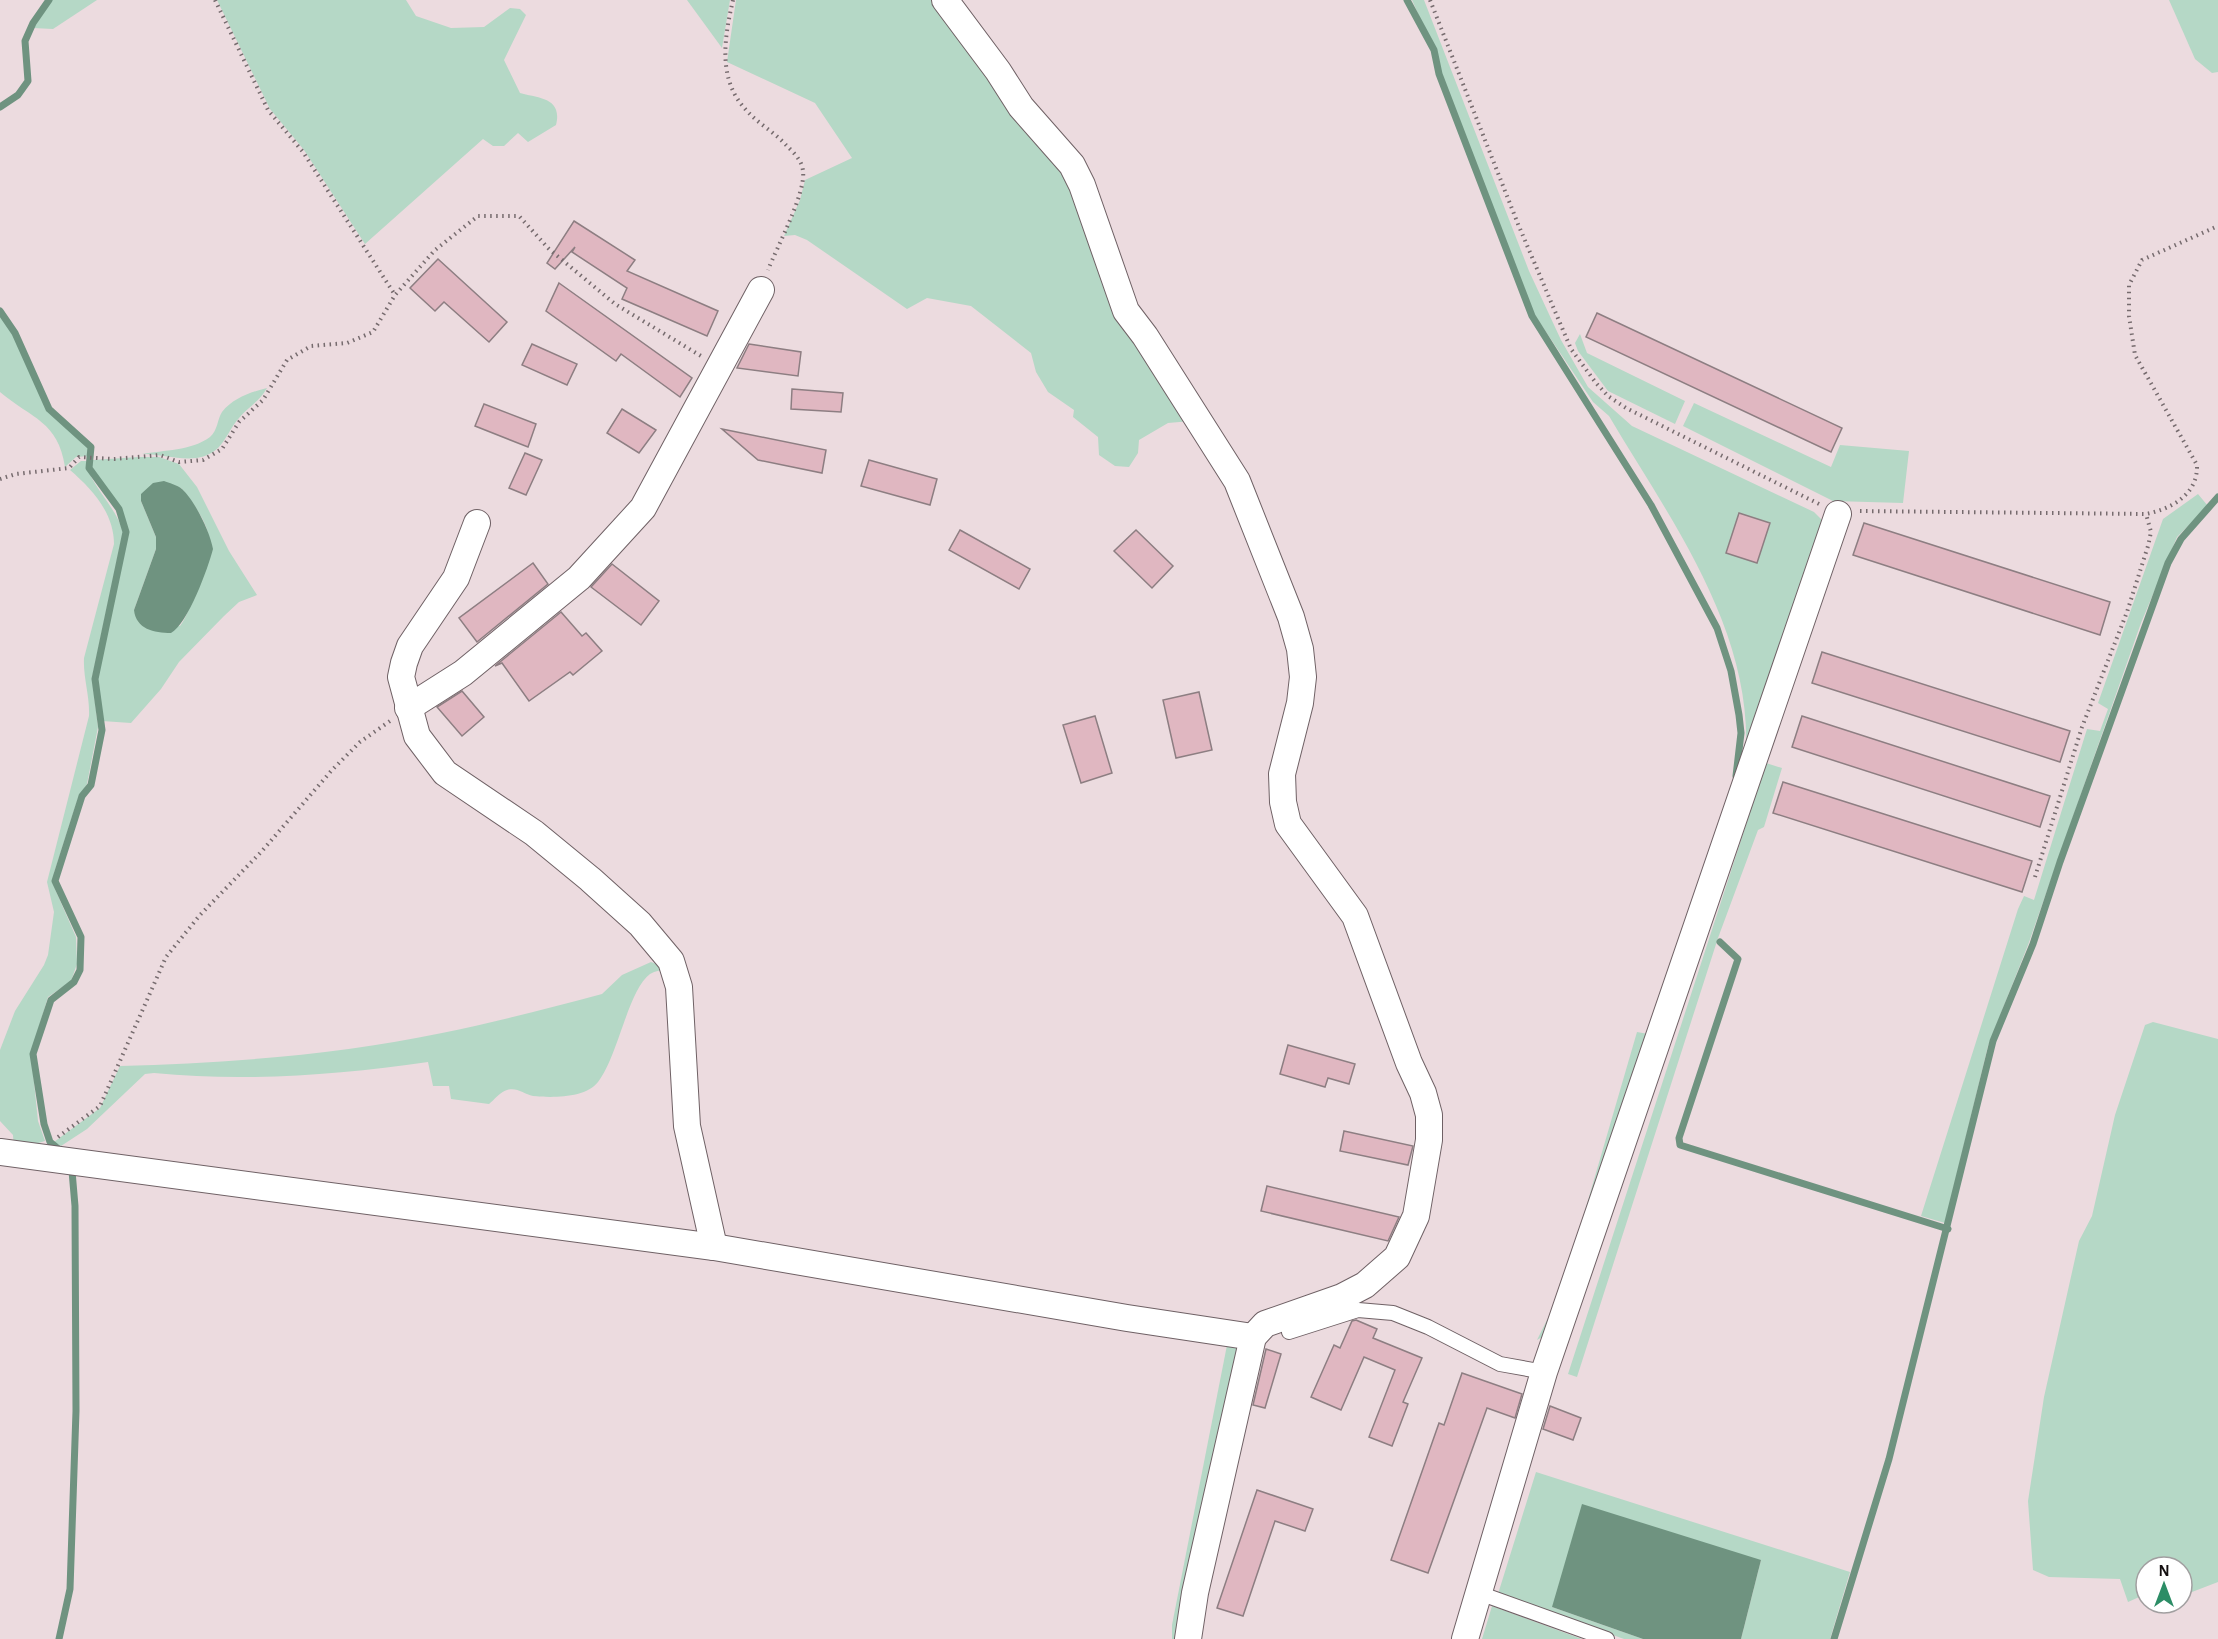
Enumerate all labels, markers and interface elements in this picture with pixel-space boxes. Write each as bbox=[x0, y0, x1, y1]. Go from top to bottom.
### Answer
north arrow bbox=[2134, 1555, 2194, 1615]
text: N bbox=[2158, 1563, 2170, 1579]

